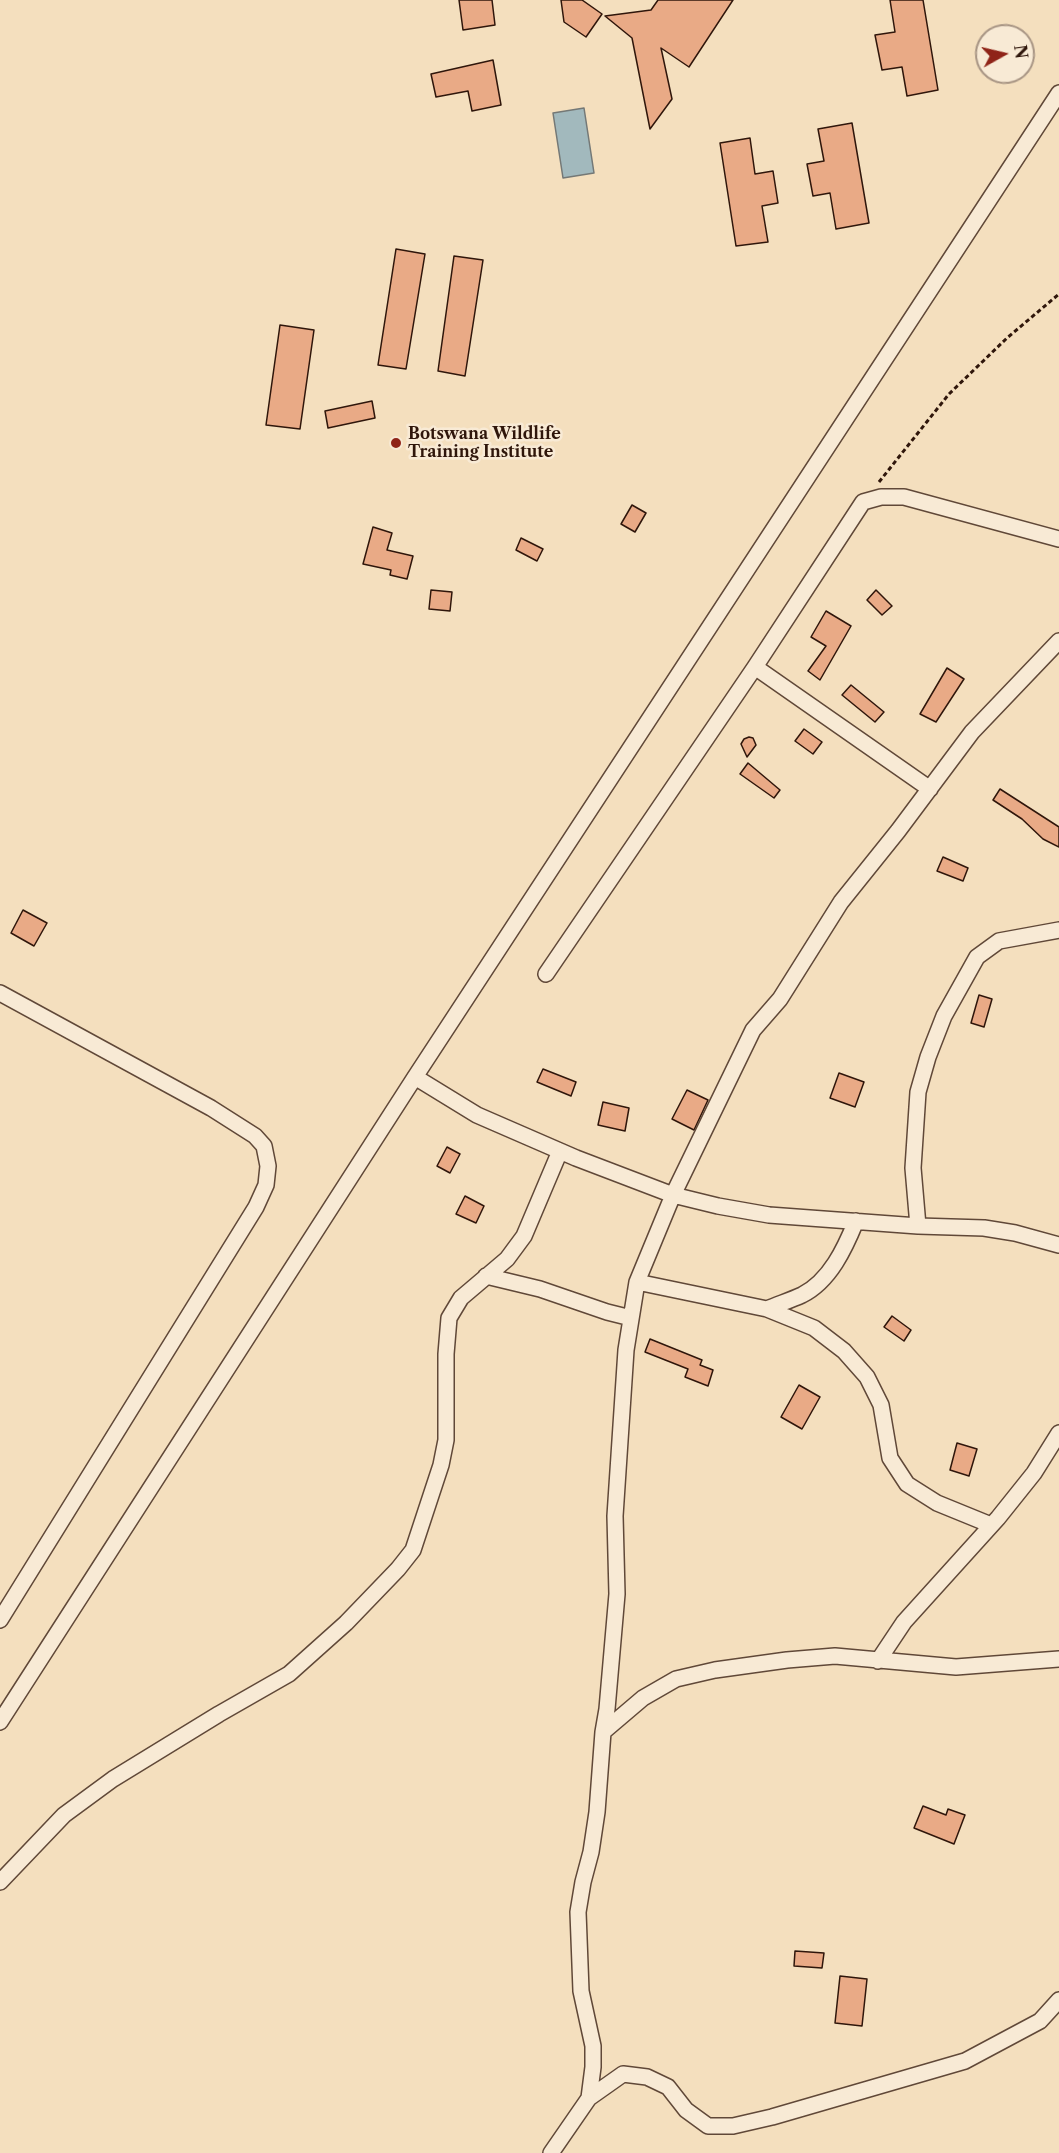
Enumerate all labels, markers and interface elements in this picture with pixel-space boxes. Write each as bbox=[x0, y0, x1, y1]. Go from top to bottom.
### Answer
north arrow bbox=[975, 24, 1035, 84]
text: N bbox=[1010, 43, 1032, 60]
place label: Botswana Wildlife Training Institute bbox=[408, 424, 561, 462]
marker: Botswana Wildlife Training Institute bbox=[389, 436, 403, 450]

